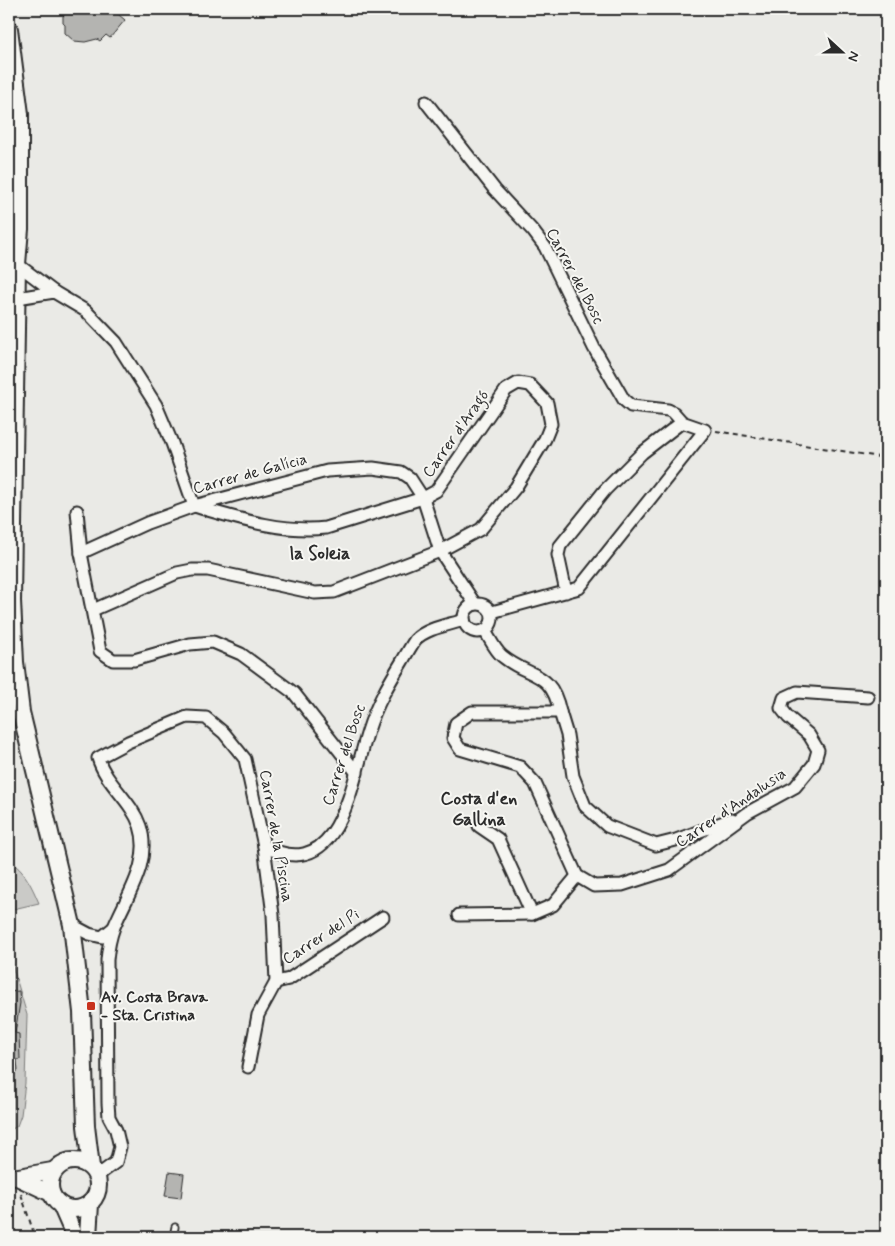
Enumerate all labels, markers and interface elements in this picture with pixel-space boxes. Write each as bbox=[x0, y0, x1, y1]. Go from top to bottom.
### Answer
north arrow bbox=[818, 28, 868, 78]
text: N bbox=[843, 49, 863, 64]
street label: Carrer del Bosc bbox=[541, 224, 609, 328]
street label: Carrer d'Aragó bbox=[418, 386, 495, 483]
street label: Carrer de Galícia bbox=[191, 449, 310, 499]
district label: la Soleia bbox=[290, 542, 350, 566]
street label: Carrer del Bosc bbox=[318, 702, 370, 808]
street label: Carrer d'Andalusia bbox=[672, 763, 791, 853]
street label: Carrer de la Piscina bbox=[254, 768, 298, 904]
district label: Costa d'en Gallina bbox=[441, 787, 517, 832]
street label: Carrer del Pi bbox=[278, 904, 364, 970]
place label: Av. Costa Brava - Sta. Cristina bbox=[101, 987, 208, 1026]
marker: Av. Costa Brava - Sta. Cristina bbox=[85, 1000, 97, 1012]

